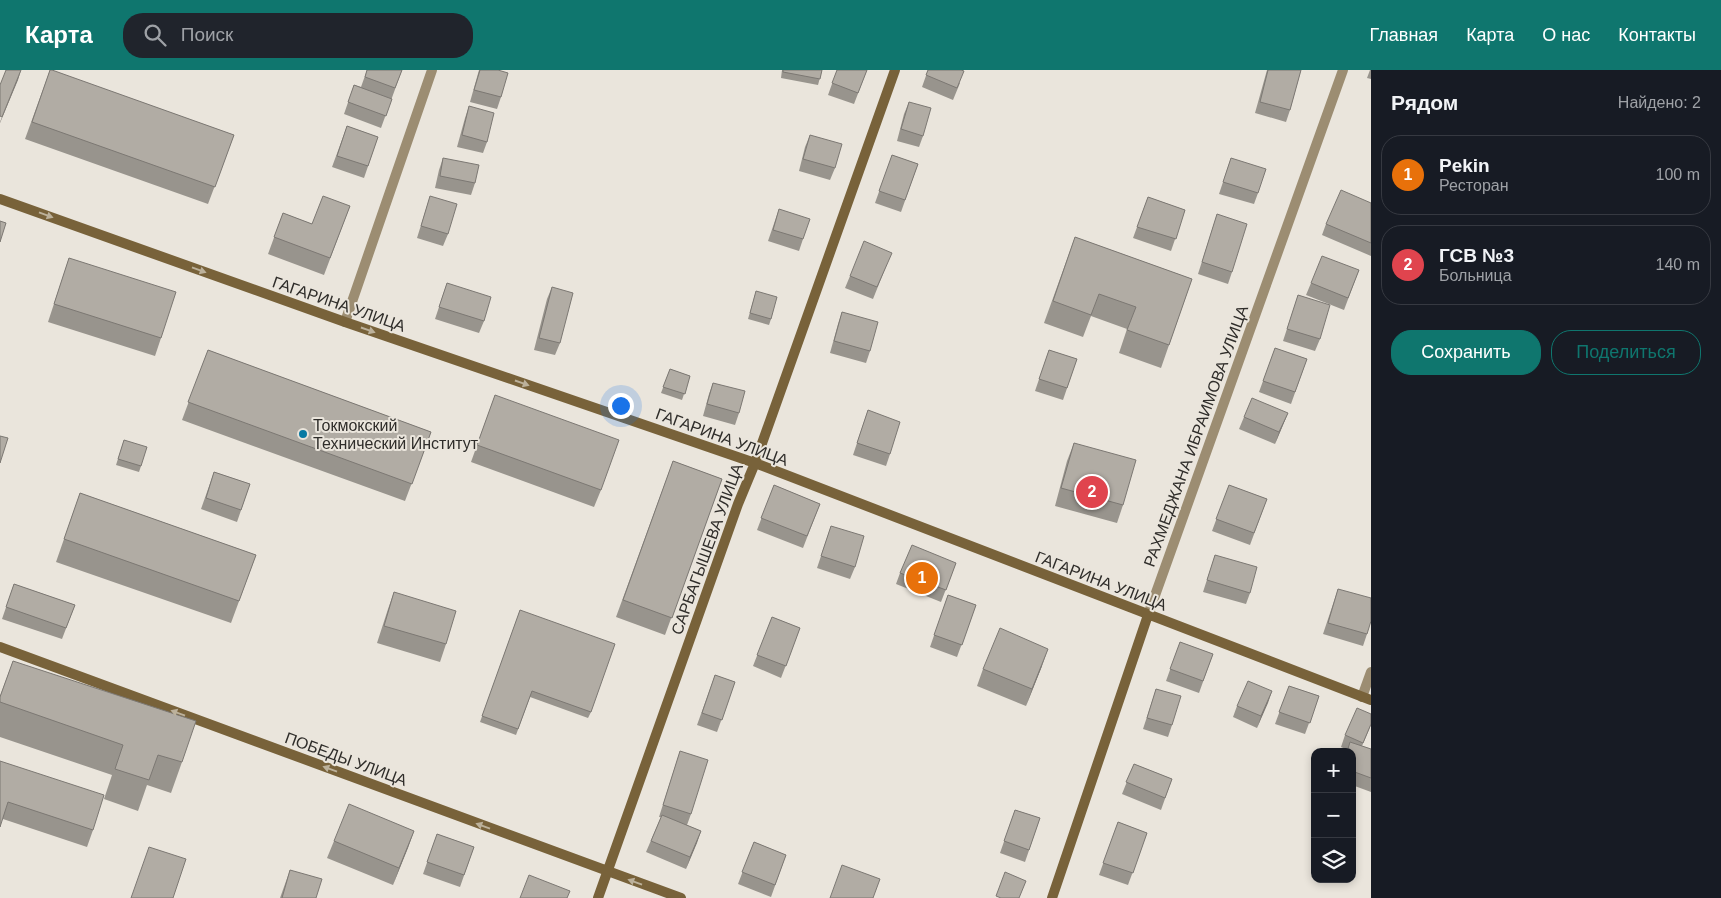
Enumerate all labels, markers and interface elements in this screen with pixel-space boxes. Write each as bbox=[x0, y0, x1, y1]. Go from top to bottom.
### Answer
search box bbox=[123, 13, 473, 58]
text: Карта bbox=[25, 21, 93, 48]
icon: search bbox=[141, 21, 169, 49]
text: Поиск bbox=[181, 24, 233, 45]
text: Главная bbox=[1370, 25, 1438, 45]
text: Карта bbox=[1466, 25, 1514, 45]
text: О нас bbox=[1542, 25, 1590, 45]
text: Контакты bbox=[1618, 25, 1696, 45]
text: Рядом bbox=[1391, 91, 1458, 114]
text: Найдено: 2 bbox=[1618, 94, 1701, 111]
text: Pekin bbox=[1439, 155, 1490, 176]
text: 1 bbox=[1404, 166, 1412, 183]
text: 100 m bbox=[1656, 166, 1700, 183]
text: Ресторан bbox=[1439, 177, 1509, 194]
one-way arrow bbox=[39, 211, 54, 219]
text: ГСВ №3 bbox=[1439, 245, 1514, 266]
text: 2 bbox=[1404, 256, 1412, 273]
text: 140 m bbox=[1656, 256, 1700, 273]
one-way arrow bbox=[192, 266, 207, 274]
text: Больница bbox=[1439, 267, 1512, 284]
street label: ГАГАРИНА УЛИЦА bbox=[270, 273, 408, 335]
street label: РАХМЕДЖАНА ИБРАИМОВА УЛИЦА bbox=[1141, 303, 1251, 569]
one-way arrow bbox=[361, 327, 376, 334]
button: Сохранить bbox=[1391, 330, 1541, 375]
button: Поделиться bbox=[1551, 330, 1701, 375]
one-way arrow bbox=[515, 379, 530, 387]
your location bbox=[608, 393, 634, 419]
street label: ГАГАРИНА УЛИЦА bbox=[654, 405, 791, 469]
place label: Токмокский Технический Институт bbox=[313, 417, 479, 452]
marker: Токмокский Технический Институт bbox=[297, 428, 309, 440]
street label: САРБАГЫШЕВА УЛИЦА bbox=[668, 461, 746, 637]
pin: 2 bbox=[1076, 473, 1108, 511]
street label: ГАГАРИНА УЛИЦА bbox=[1033, 548, 1169, 614]
pin: 1 bbox=[906, 559, 938, 597]
one-way arrow bbox=[170, 709, 185, 717]
street label: ПОБЕДЫ УЛИЦА bbox=[283, 729, 410, 789]
map controls bbox=[1311, 748, 1356, 883]
button: + bbox=[1311, 748, 1356, 793]
one-way arrow bbox=[323, 765, 338, 772]
button: − bbox=[1311, 793, 1356, 838]
one-way arrow bbox=[475, 822, 490, 830]
button: layers bbox=[1311, 838, 1356, 883]
one-way arrow bbox=[628, 878, 643, 885]

